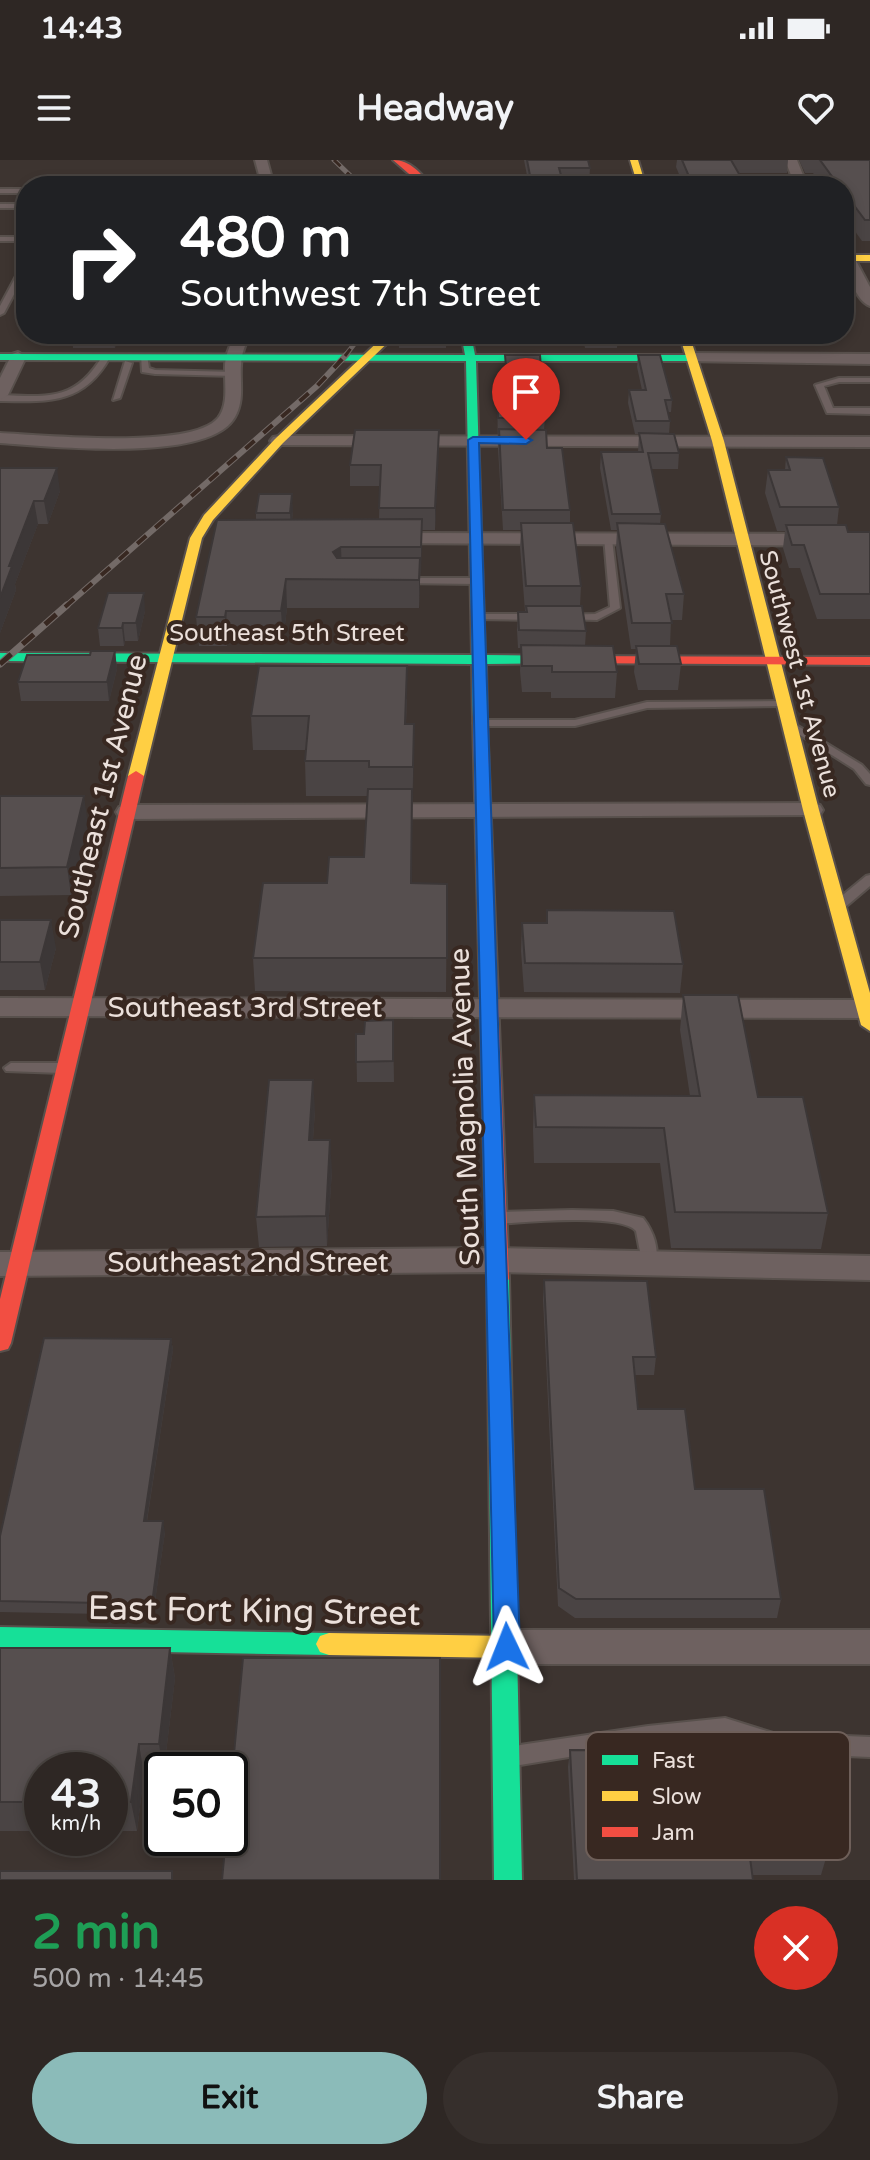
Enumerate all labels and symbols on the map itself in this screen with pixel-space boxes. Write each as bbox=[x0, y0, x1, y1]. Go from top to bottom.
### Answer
pin bbox=[492, 358, 560, 440]
street label: Southwest 1st Avenue bbox=[753, 547, 846, 801]
street label: Southeast 5th Street bbox=[169, 619, 405, 648]
street label: Southeast 1st Avenue bbox=[51, 651, 155, 942]
street label: South Magnolia Avenue bbox=[442, 947, 488, 1266]
street label: Southeast 3rd Street bbox=[108, 991, 383, 1025]
street label: Southeast 2nd Street bbox=[107, 1246, 389, 1280]
street label: East Fort King Street bbox=[87, 1588, 421, 1635]
position arrow bbox=[465, 1605, 549, 1689]
legend bbox=[586, 1732, 850, 1860]
text: Fast bbox=[652, 1748, 695, 1774]
speed limit sign: 50 bbox=[144, 1752, 248, 1856]
text: Slow bbox=[652, 1784, 702, 1810]
text: Jam bbox=[652, 1820, 695, 1846]

